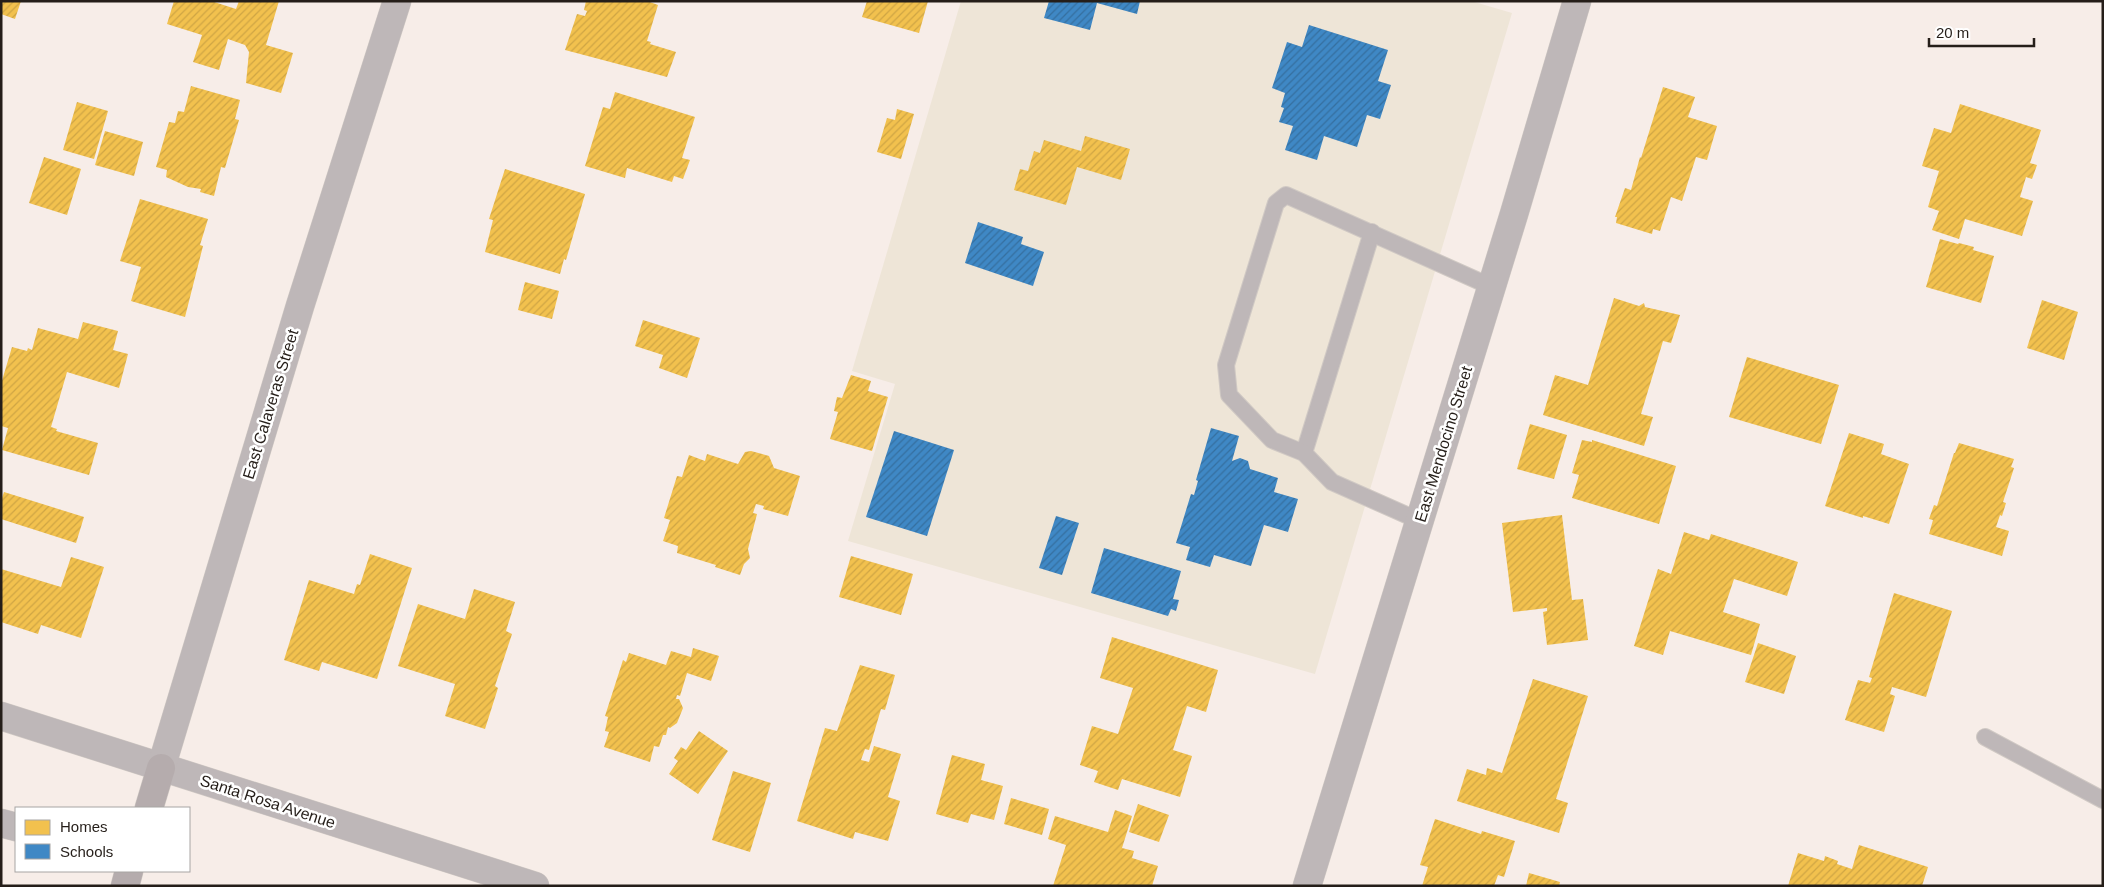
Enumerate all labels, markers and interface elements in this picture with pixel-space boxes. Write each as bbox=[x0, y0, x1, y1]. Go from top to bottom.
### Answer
scale bar bbox=[1929, 15, 2034, 47]
text: 20 m bbox=[1936, 24, 1969, 41]
street label: East Calaveras Street bbox=[240, 327, 302, 481]
street label: East Mendocino Street bbox=[1412, 364, 1475, 524]
street label: Santa Rosa Avenue bbox=[198, 772, 338, 831]
legend bbox=[15, 807, 190, 872]
text: Homes bbox=[60, 818, 108, 835]
text: Schools bbox=[60, 843, 113, 860]

